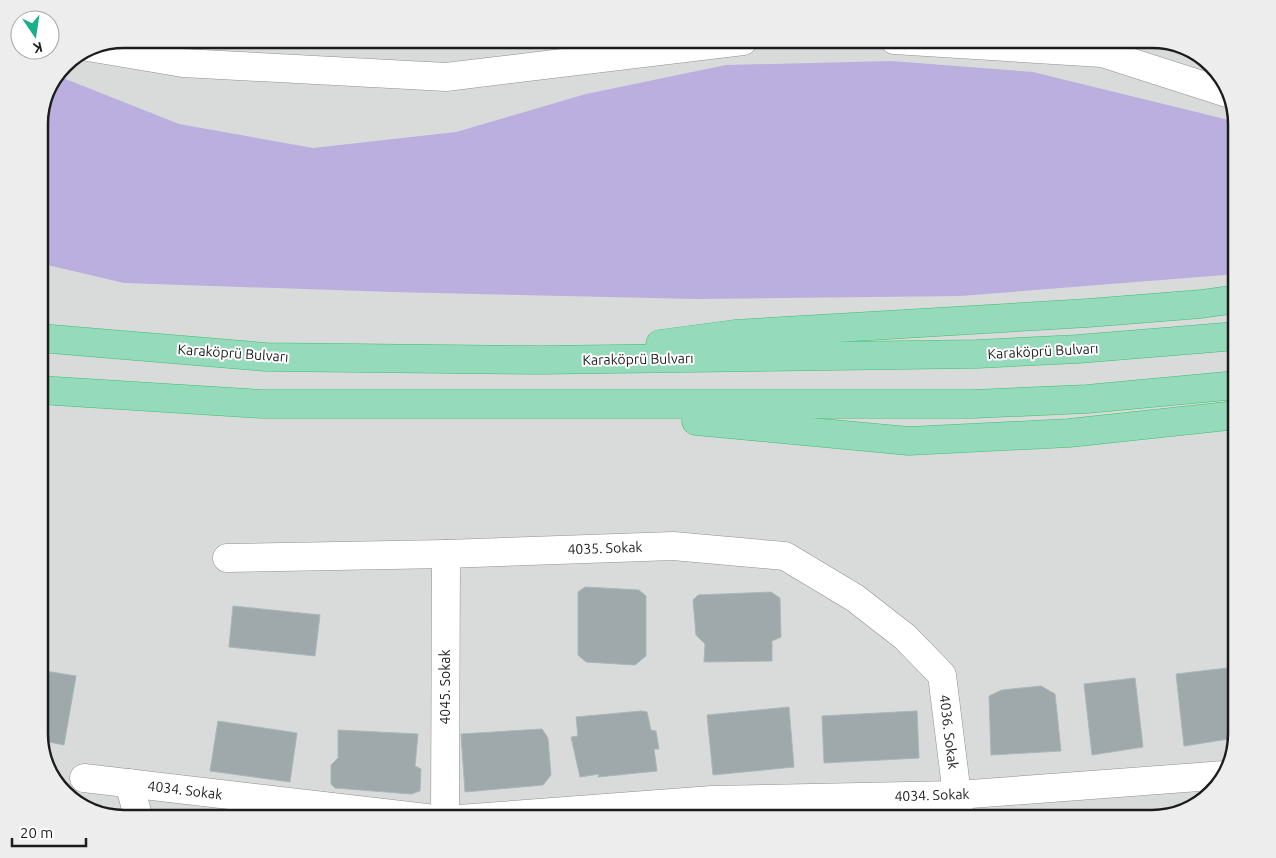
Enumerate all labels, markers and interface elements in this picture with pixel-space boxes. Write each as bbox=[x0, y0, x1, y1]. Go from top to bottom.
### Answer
north arrow bbox=[10, 10, 60, 60]
text: K bbox=[31, 39, 44, 57]
street label: Karaköprü Bulvarı bbox=[987, 340, 1099, 362]
street label: Karaköprü Bulvarı bbox=[177, 341, 289, 365]
street label: Karaköprü Bulvarı bbox=[582, 350, 694, 368]
street label: 4035. Sokak bbox=[567, 539, 643, 557]
street label: 4045. Sokak bbox=[437, 649, 453, 725]
street label: 4036. Sokak bbox=[936, 694, 962, 770]
street label: 4034. Sokak bbox=[147, 777, 223, 803]
street label: 4034. Sokak bbox=[894, 786, 970, 804]
scale bar bbox=[12, 816, 86, 848]
text: 20 m bbox=[20, 824, 53, 841]

